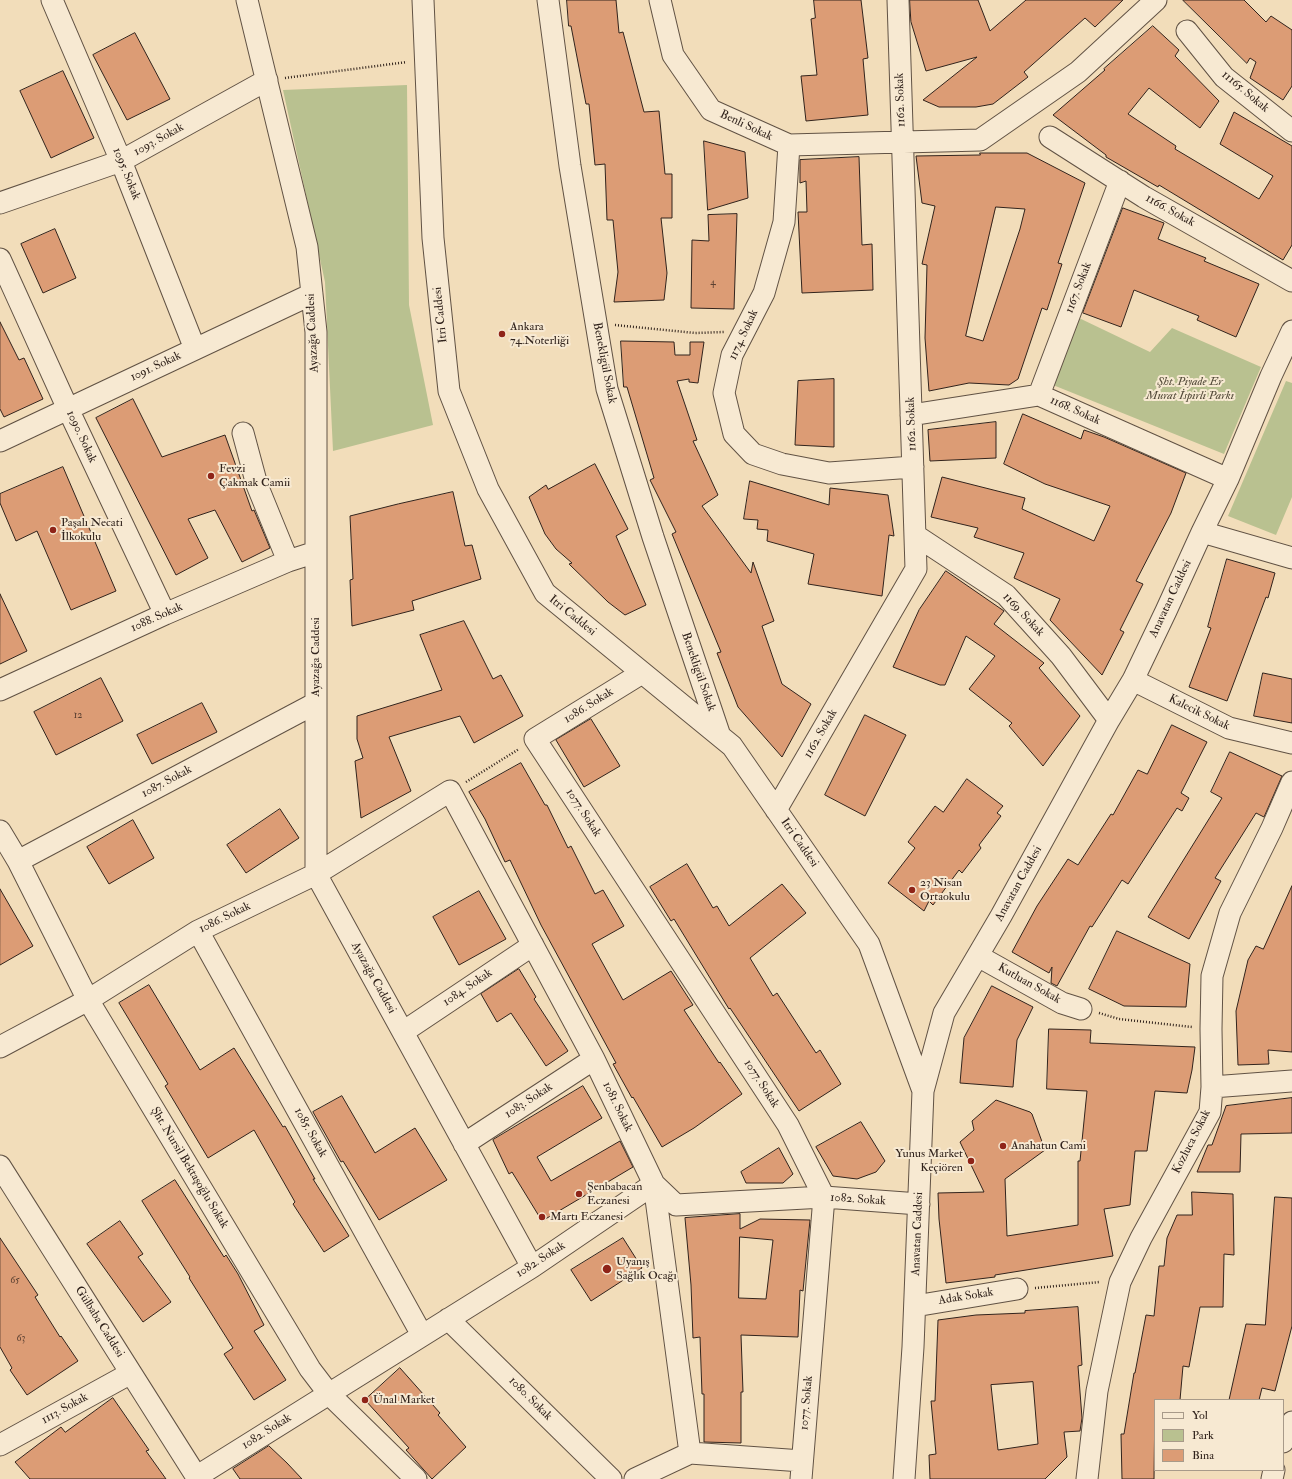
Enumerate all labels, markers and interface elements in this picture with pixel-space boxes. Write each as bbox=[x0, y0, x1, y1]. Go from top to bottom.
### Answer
street label: 11165. Sokak bbox=[1218, 68, 1272, 116]
street label: 1162. Sokak bbox=[893, 73, 909, 127]
street label: Benli Sokak bbox=[717, 108, 775, 144]
street label: 1093. Sokak bbox=[132, 120, 186, 160]
street label: 1095. Sokak bbox=[109, 146, 143, 202]
street label: 1166. Sokak bbox=[1143, 192, 1197, 230]
street label: 1167. Sokak bbox=[1063, 261, 1095, 315]
house number: 4 bbox=[710, 277, 716, 289]
street label: Itri Caddesi bbox=[431, 286, 451, 344]
street label: Ayazağa Caddesi bbox=[304, 293, 322, 373]
street label: 1174. Sokak bbox=[726, 307, 762, 363]
place label: Ankara 74.Noterliği bbox=[510, 320, 569, 348]
street label: Benekligül Sokak bbox=[589, 321, 619, 405]
marker: Ankara 74.Noterliği bbox=[497, 329, 507, 339]
street label: 1091. Sokak bbox=[128, 349, 184, 385]
park label: Şht. Piyade Er Murat İspirli Parkı bbox=[1146, 375, 1234, 403]
street label: 1168. Sokak bbox=[1048, 393, 1102, 429]
street label: 1162. Sokak bbox=[904, 397, 920, 451]
street label: 1090. Sokak bbox=[63, 408, 99, 466]
place label: Fevzi Çakmak Camii bbox=[219, 462, 290, 490]
marker: Fevzi Çakmak Camii bbox=[206, 471, 216, 481]
place label: Paşalı Necati İlkokulu bbox=[61, 516, 123, 544]
marker: Paşalı Necati İlkokulu bbox=[48, 525, 58, 535]
street label: Anavatan Caddesi bbox=[1147, 558, 1195, 640]
street label: 1169. Sokak bbox=[999, 590, 1047, 640]
street label: Itri Caddesi bbox=[545, 593, 599, 639]
street label: 1088. Sokak bbox=[129, 600, 185, 636]
street label: Ayazağa Caddesi bbox=[309, 617, 323, 697]
street label: Benekligül Sokak bbox=[678, 631, 718, 713]
street label: 1086. Sokak bbox=[562, 685, 616, 727]
street label: Kalecik Sokak bbox=[1166, 692, 1232, 734]
street label: 1162. Sokak bbox=[801, 707, 841, 761]
house number: 12 bbox=[74, 710, 82, 722]
street label: 1087. Sokak bbox=[139, 763, 195, 801]
street label: 1077. Sokak bbox=[562, 786, 604, 840]
street label: Itri Caddesi bbox=[777, 816, 821, 870]
street label: Anavatan Caddesi bbox=[992, 844, 1046, 924]
place label: 23 Nisan Ortaokulu bbox=[920, 876, 970, 904]
marker: 23 Nisan Ortaokulu bbox=[907, 885, 917, 895]
street label: 1086. Sokak bbox=[197, 899, 253, 937]
street label: Ayazağa Caddesi bbox=[347, 940, 399, 1016]
street label: Kutluan Sokak bbox=[995, 961, 1063, 1007]
street label: 1084. Sokak bbox=[441, 966, 495, 1010]
street label: 1077. Sokak bbox=[740, 1057, 782, 1111]
street label: 1083. Sokak bbox=[502, 1080, 556, 1122]
street label: 1081. Sokak bbox=[599, 1080, 635, 1134]
street label: Şht. Nursil Bektaşoğlu Sokak bbox=[147, 1105, 231, 1231]
street label: 1085. Sokak bbox=[290, 1106, 330, 1160]
street label: Kozluca Sokak bbox=[1170, 1108, 1214, 1176]
place label: Anahatun Cami bbox=[1011, 1139, 1086, 1153]
marker: Anahatun Cami bbox=[998, 1141, 1008, 1151]
place label: Yunus Market Keçiören bbox=[895, 1147, 963, 1175]
marker: Yunus Market Keçiören bbox=[966, 1156, 976, 1166]
place label: Şenbabacan Eczanesi bbox=[587, 1180, 642, 1208]
marker: Şenbabacan Eczanesi bbox=[574, 1189, 584, 1199]
street label: 1082. Sokak bbox=[830, 1191, 886, 1209]
street label: Anavatan Caddesi bbox=[909, 1192, 927, 1276]
place label: Martı Eczanesi bbox=[550, 1210, 623, 1224]
marker: Martı Eczanesi bbox=[537, 1212, 547, 1222]
street label: 1082. Sokak bbox=[514, 1239, 568, 1281]
place label: Uyanış Sağlık Ocağı bbox=[616, 1255, 677, 1283]
marker: Uyanış Sağlık Ocağı bbox=[601, 1263, 613, 1275]
house number: 65 bbox=[10, 1275, 20, 1287]
street label: Gülbaba Caddesi bbox=[71, 1284, 127, 1360]
street label: Adak Sokak bbox=[937, 1286, 995, 1308]
house number: 63 bbox=[17, 1333, 25, 1345]
street label: 1080. Sokak bbox=[505, 1374, 555, 1424]
street label: 1077. Sokak bbox=[797, 1375, 817, 1431]
street label: 1113. Sokak bbox=[39, 1390, 91, 1428]
place label: Ünal Market bbox=[373, 1393, 435, 1407]
marker: Ünal Market bbox=[360, 1395, 370, 1405]
legend bbox=[1154, 1399, 1284, 1471]
text: Yol bbox=[1192, 1408, 1208, 1423]
street label: 1082. Sokak bbox=[240, 1411, 294, 1453]
text: Park bbox=[1192, 1428, 1214, 1443]
text: Bina bbox=[1192, 1448, 1214, 1463]

